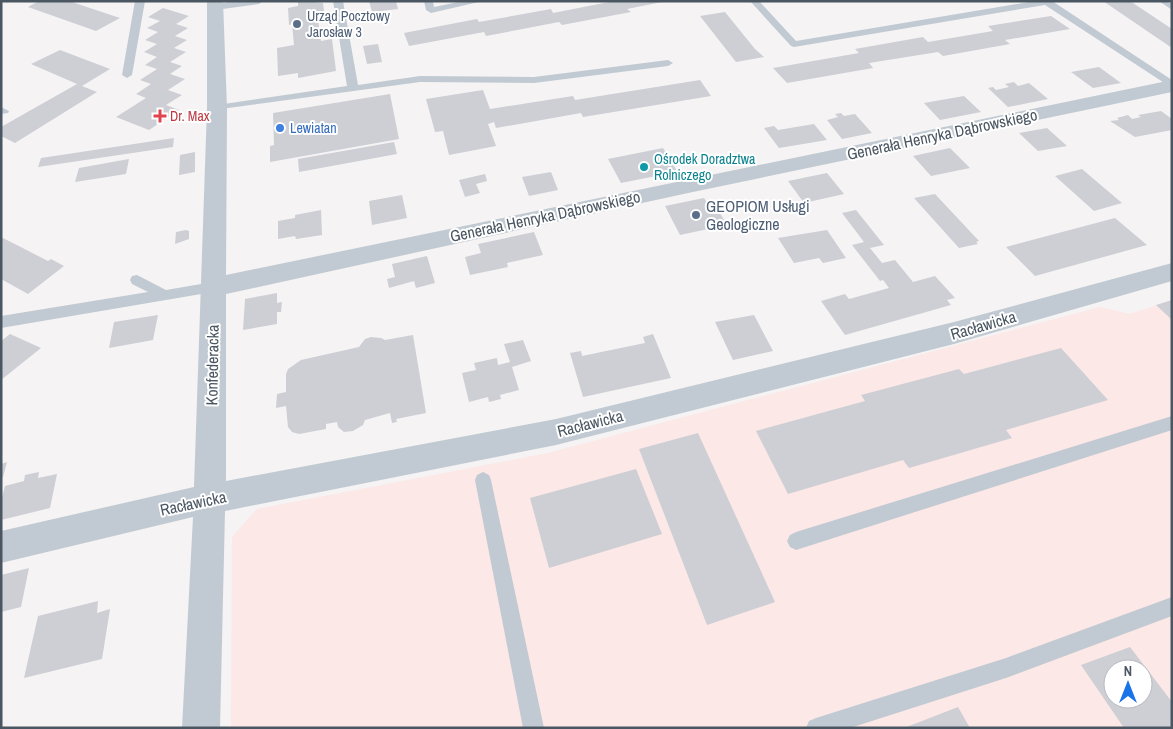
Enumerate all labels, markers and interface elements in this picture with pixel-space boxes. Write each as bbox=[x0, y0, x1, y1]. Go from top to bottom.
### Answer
place label: Urząd Pocztowy Jarosław 3 bbox=[307, 7, 390, 41]
marker: Urząd Pocztowy Jarosław 3 bbox=[291, 18, 303, 30]
street label: Generała Henryka Dąbrowskiego bbox=[845, 103, 1039, 165]
place label: Dr. Max bbox=[170, 107, 210, 125]
marker: Dr. Max bbox=[154, 110, 166, 122]
place label: Lewiatan bbox=[290, 119, 337, 137]
marker: Lewiatan bbox=[274, 122, 286, 134]
place label: Ośrodek Doradztwa Rolniczego bbox=[654, 150, 756, 184]
marker: Ośrodek Doradztwa Rolniczego bbox=[638, 161, 650, 173]
street label: Generała Henryka Dąbrowskiego bbox=[448, 185, 642, 247]
place label: GEOPIOM Usługi Geologiczne bbox=[706, 195, 810, 235]
marker: GEOPIOM Usługi Geologiczne bbox=[690, 209, 702, 221]
street label: Racławicka bbox=[948, 305, 1019, 345]
street label: Konfederacka bbox=[200, 324, 224, 406]
street label: Racławicka bbox=[555, 404, 626, 442]
street label: Racławicka bbox=[158, 485, 229, 521]
north arrow bbox=[1103, 659, 1153, 709]
text: N bbox=[1124, 662, 1132, 680]

